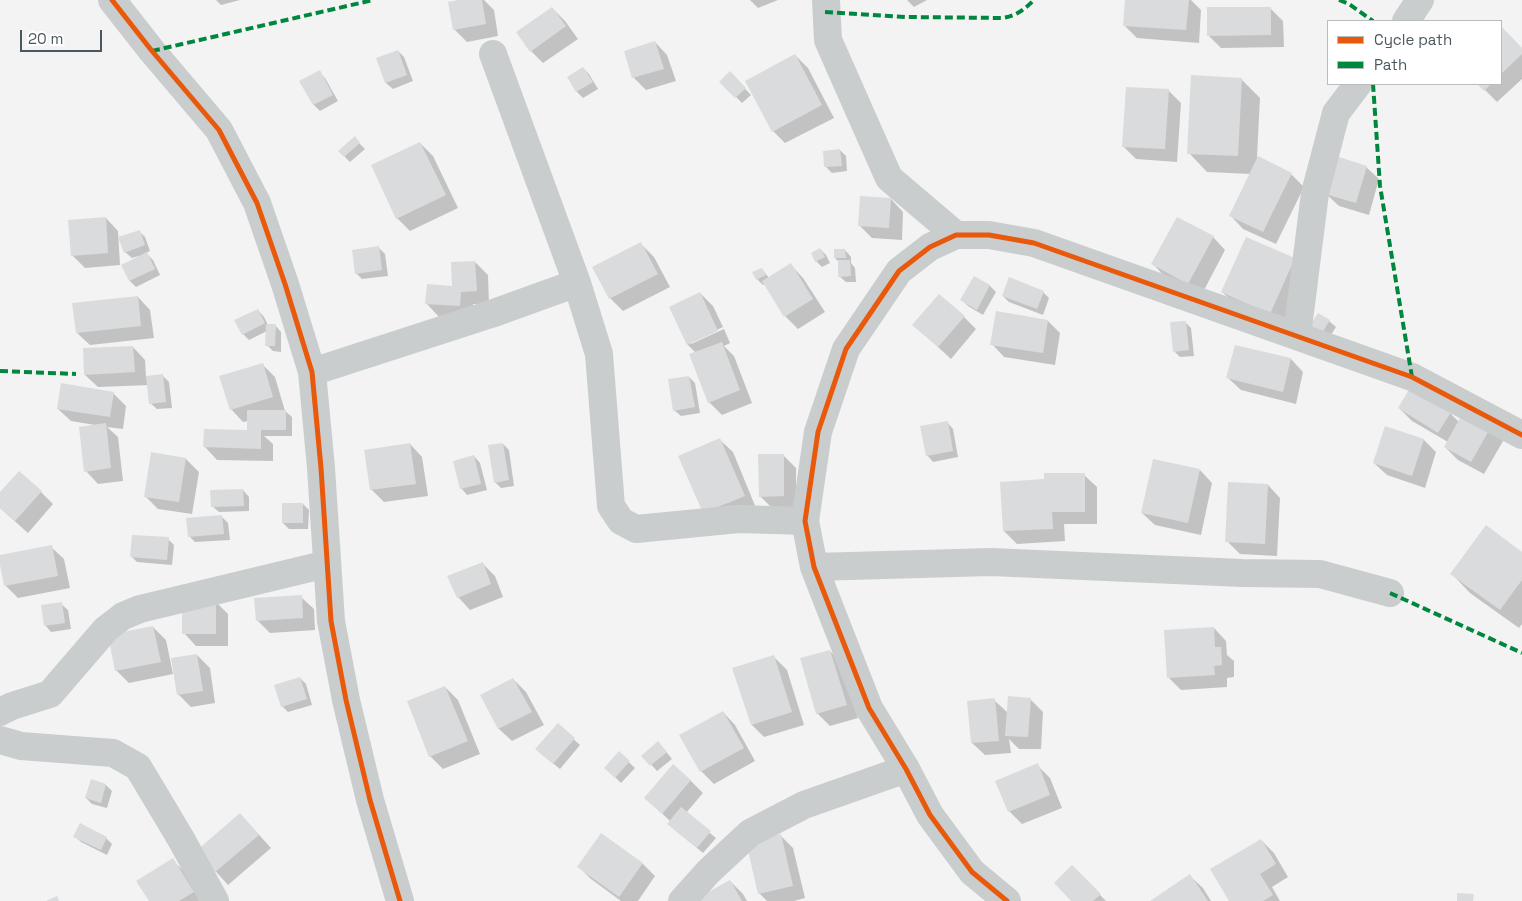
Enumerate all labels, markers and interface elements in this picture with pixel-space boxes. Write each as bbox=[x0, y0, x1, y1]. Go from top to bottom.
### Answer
scale bar bbox=[22, 20, 105, 52]
legend bbox=[1327, 20, 1502, 85]
text: 20 m bbox=[28, 29, 63, 48]
text: Cycle path bbox=[1374, 30, 1452, 49]
text: Path bbox=[1374, 55, 1407, 74]

